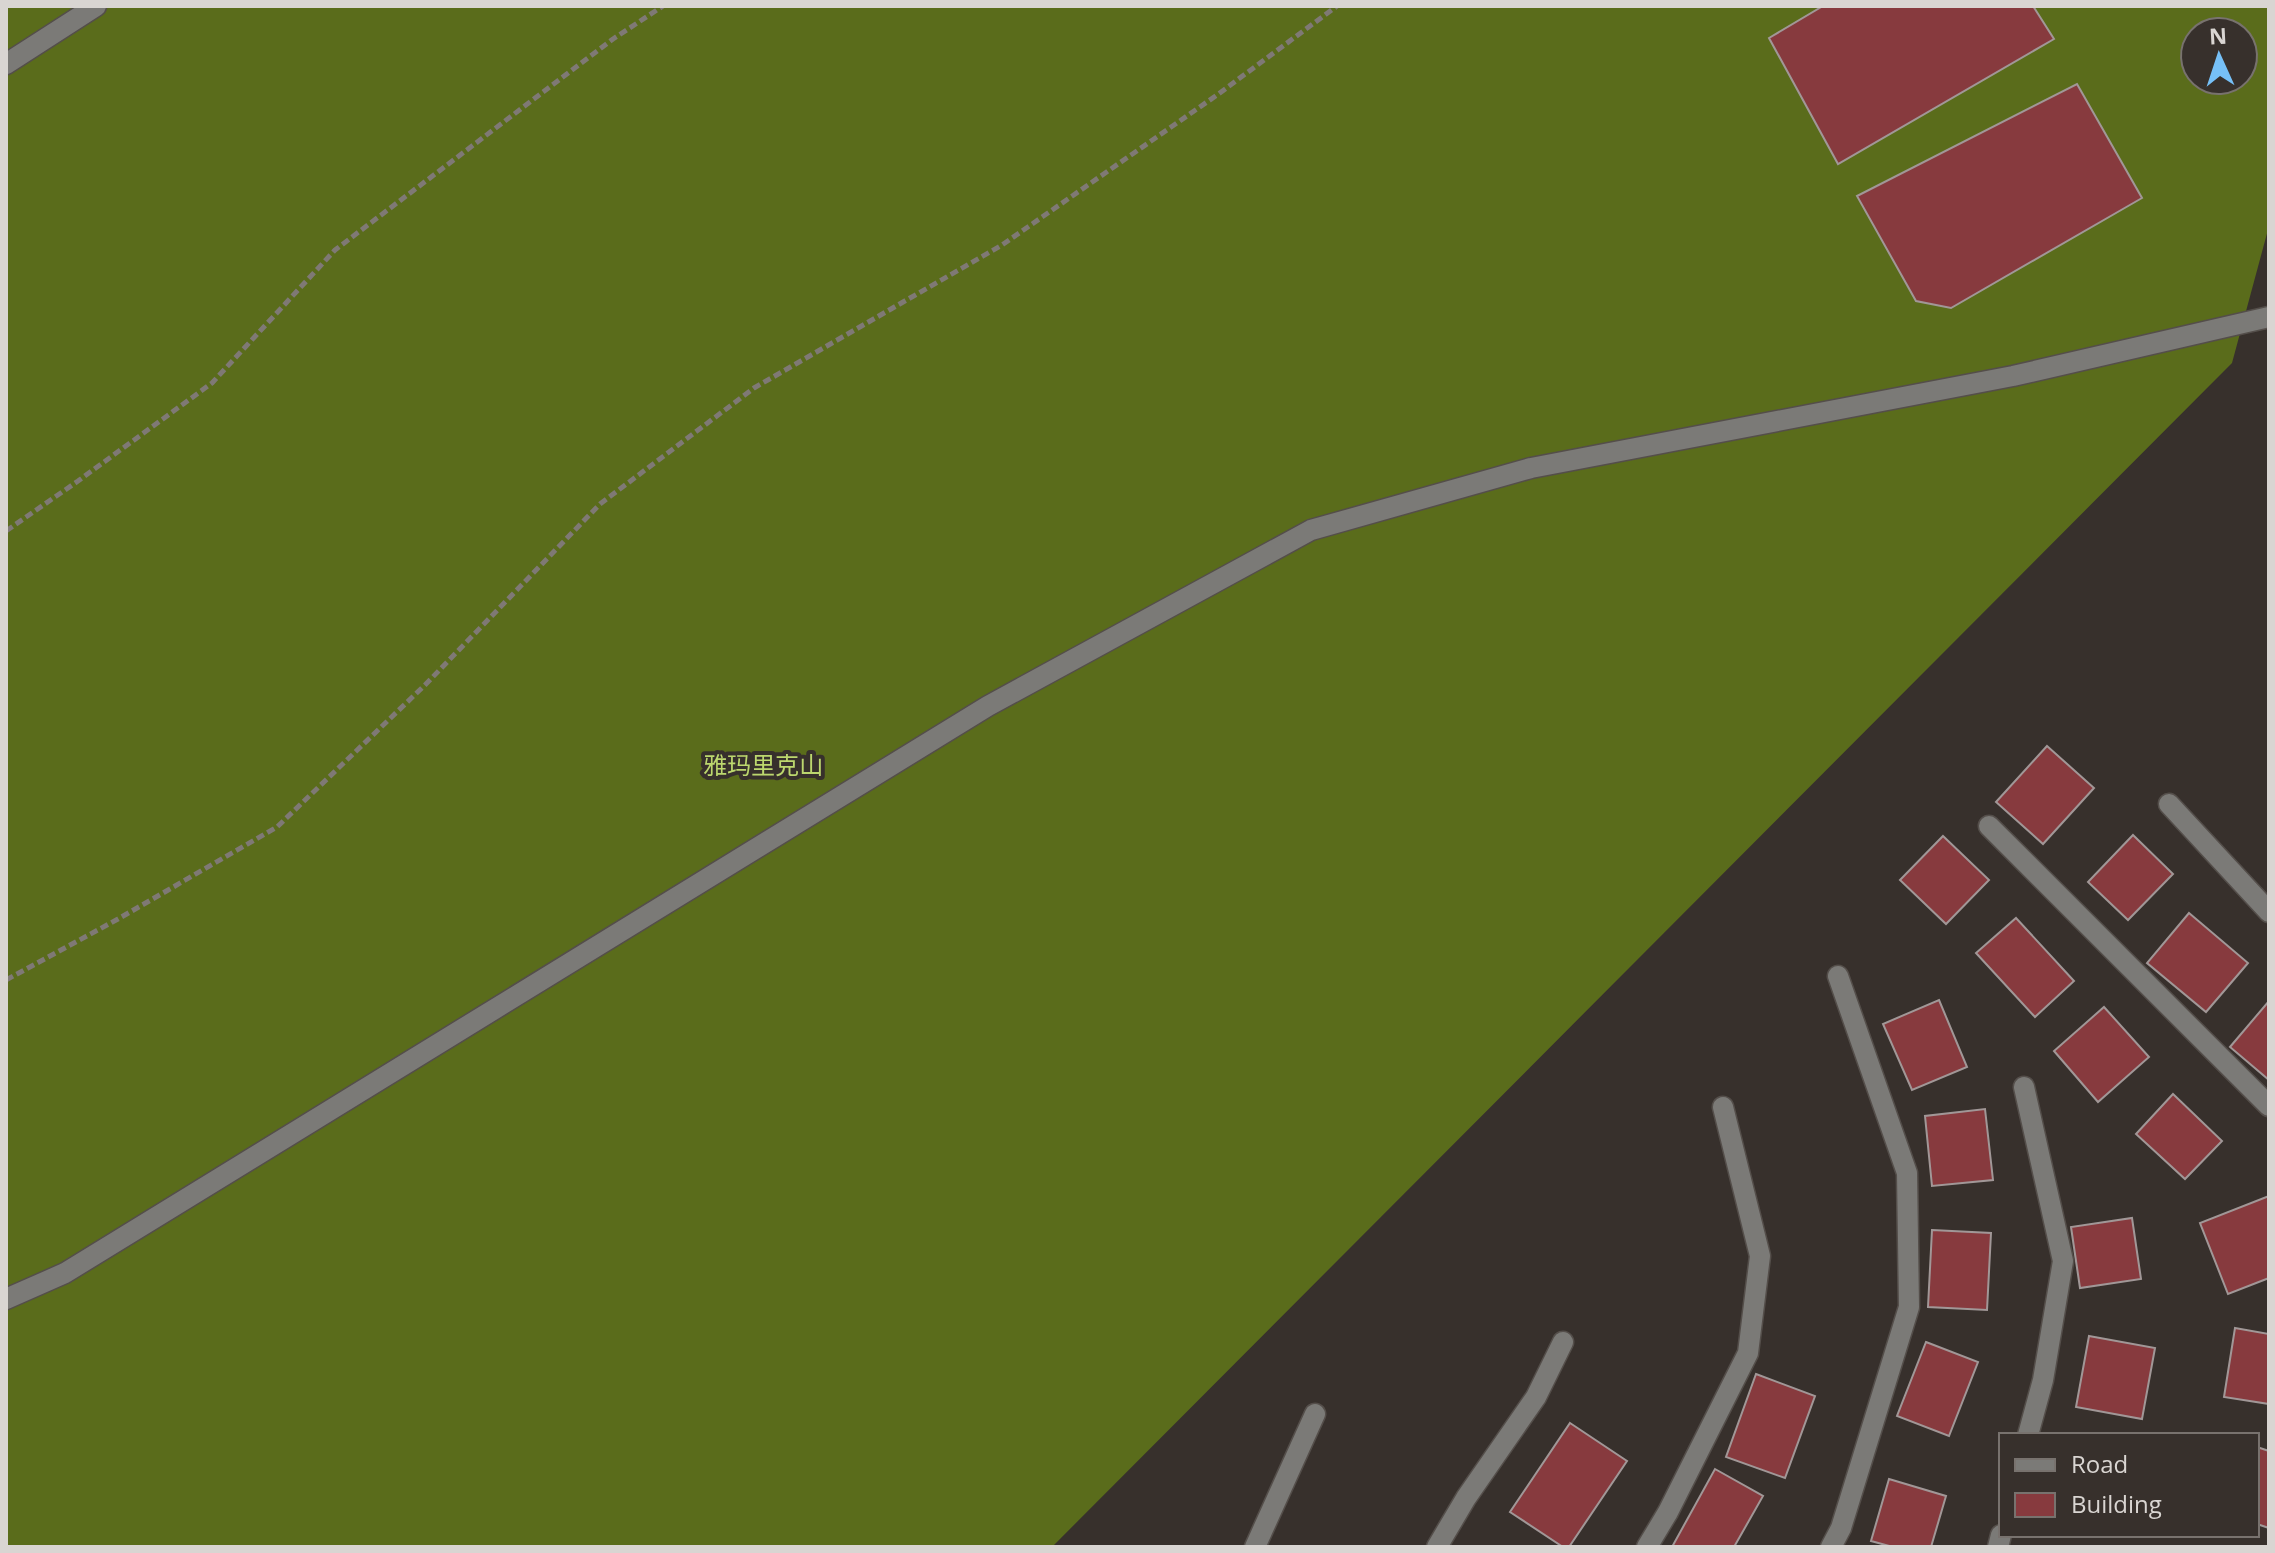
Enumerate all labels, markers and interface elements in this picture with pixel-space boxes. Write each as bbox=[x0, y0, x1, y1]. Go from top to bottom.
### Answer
north arrow bbox=[2179, 16, 2259, 96]
text: N bbox=[2208, 20, 2228, 50]
park label: 雅玛里克山 bbox=[703, 748, 823, 781]
legend bbox=[1999, 1433, 2259, 1537]
text: Road bbox=[2071, 1447, 2128, 1480]
text: Building bbox=[2071, 1487, 2162, 1520]

